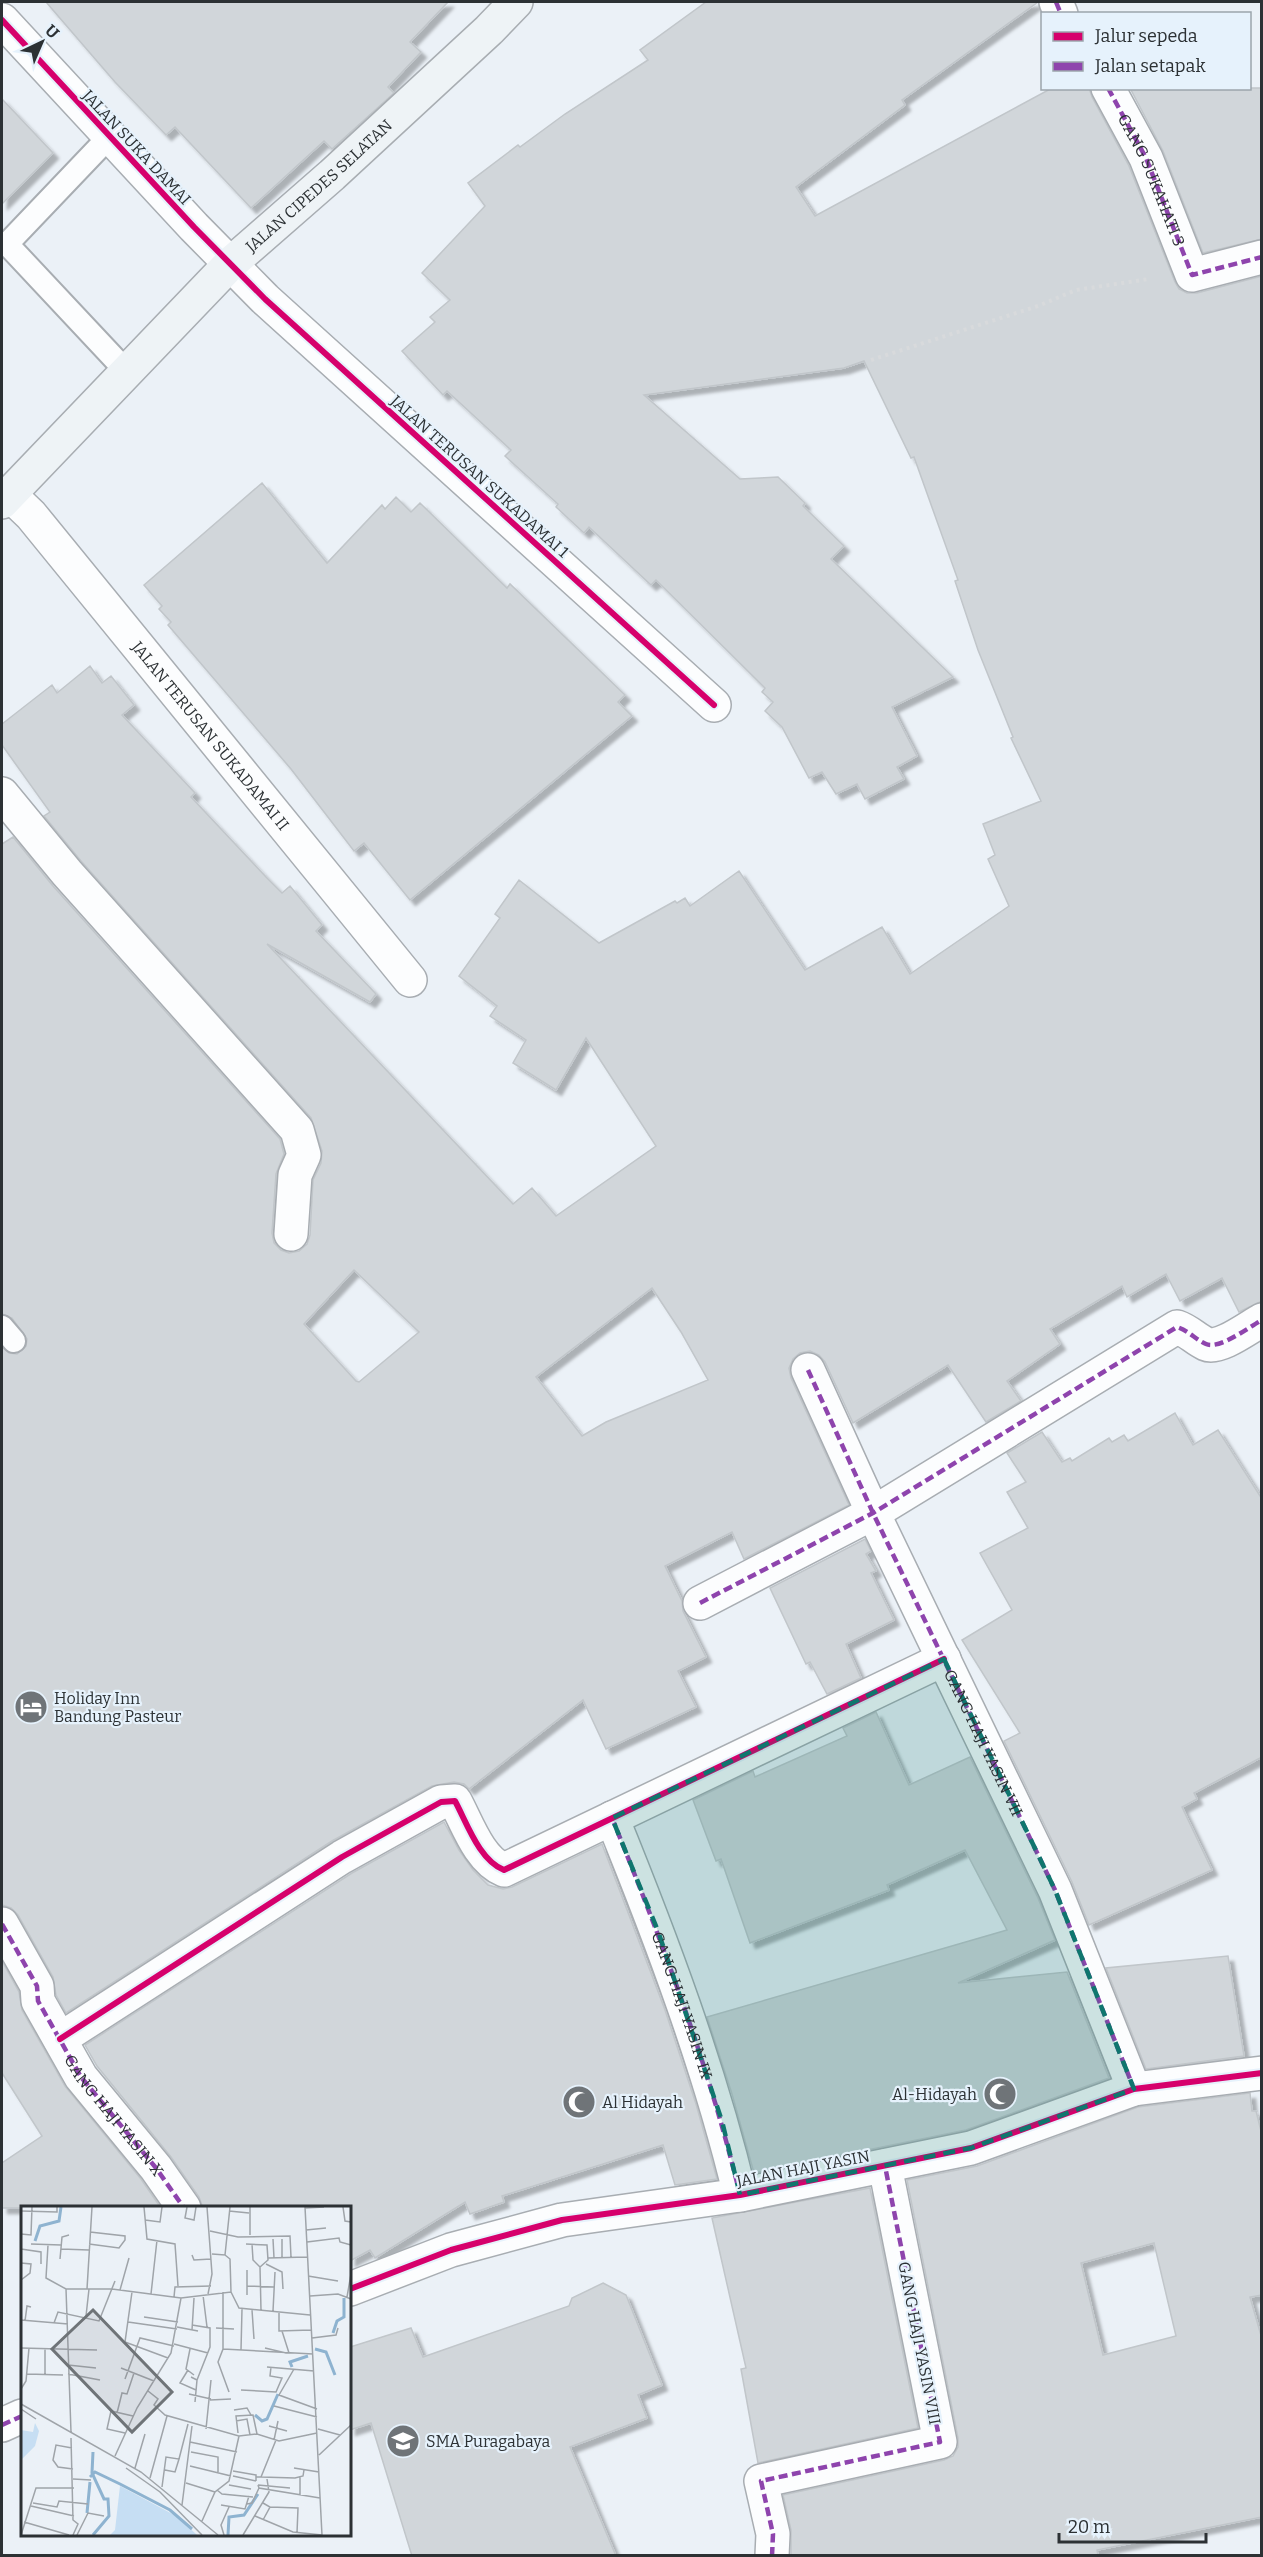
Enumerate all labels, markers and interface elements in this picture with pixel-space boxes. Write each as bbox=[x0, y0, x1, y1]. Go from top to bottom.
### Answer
north arrow bbox=[12, 12, 72, 72]
legend bbox=[1041, 12, 1251, 90]
text: U bbox=[41, 21, 63, 43]
text: Jalur sepeda bbox=[1094, 25, 1198, 47]
text: Jalan setapak bbox=[1094, 55, 1206, 77]
street label: JALAN SUKA DAMAI bbox=[78, 85, 195, 209]
street label: GANG SUKAHATI 3 bbox=[1114, 111, 1189, 249]
street label: JALAN CIPEDES SELATAN bbox=[241, 115, 396, 257]
street label: JALAN TERUSAN SUKADAMAI 1 bbox=[386, 391, 573, 562]
street label: JALAN TERUSAN SUKADAMAI II bbox=[127, 637, 293, 834]
street label: GANG HAJI YASIN VII bbox=[940, 1666, 1027, 1819]
hotel icon: Holiday Inn Bandung Pasteur bbox=[13, 1689, 49, 1725]
place label: Holiday Inn Bandung Pasteur bbox=[54, 1689, 181, 1726]
street label: GANG HAJI YASIN IX bbox=[648, 1929, 716, 2081]
street label: GANG HAJI YASIN X bbox=[60, 2051, 168, 2180]
mosque icon: Al-Hidayah bbox=[982, 2076, 1018, 2112]
mosque icon: Al Hidayah bbox=[561, 2084, 597, 2120]
place label: Al-Hidayah bbox=[892, 2085, 977, 2104]
place label: Al Hidayah bbox=[602, 2093, 683, 2112]
street label: JALAN HAJI YASIN bbox=[734, 2146, 872, 2191]
inset map bbox=[21, 2206, 351, 2536]
street label: GANG HAJI YASIN VIII bbox=[894, 2260, 945, 2426]
school or university icon: SMA Puragabaya bbox=[385, 2423, 421, 2459]
place label: SMA Puragabaya bbox=[426, 2432, 550, 2451]
scale bar bbox=[1059, 2506, 1206, 2544]
text: 20 m bbox=[1068, 2516, 1110, 2538]

